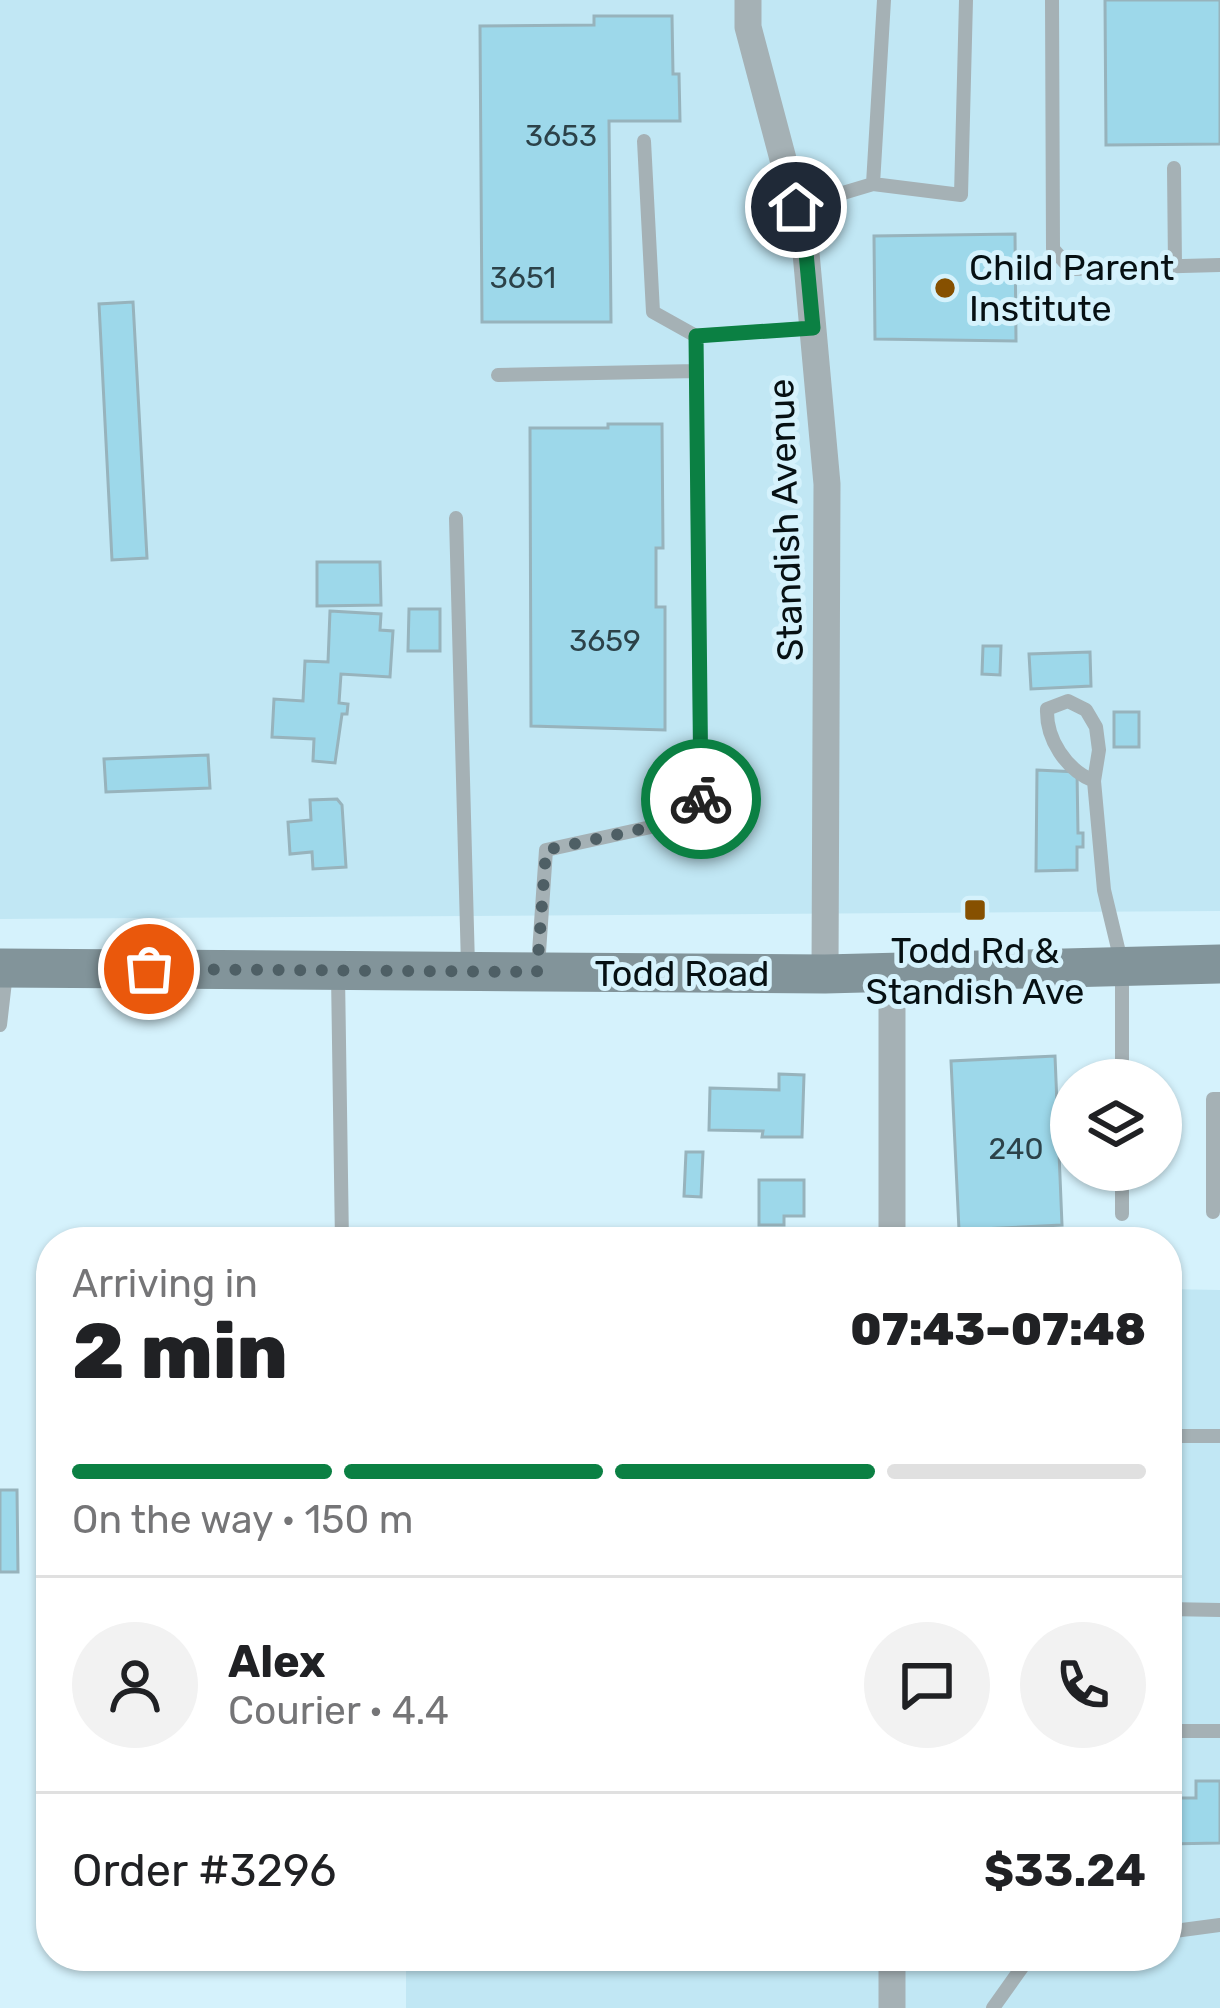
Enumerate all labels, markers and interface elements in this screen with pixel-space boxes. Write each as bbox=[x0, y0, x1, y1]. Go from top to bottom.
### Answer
house number: 3653 bbox=[525, 118, 597, 154]
pin bbox=[745, 156, 847, 258]
icon: home bbox=[763, 174, 829, 240]
place label: Child Parent Institute bbox=[969, 246, 1174, 330]
house number: 3651 bbox=[490, 260, 556, 296]
marker: Child Parent Institute bbox=[932, 275, 958, 301]
street label: Standish Avenue bbox=[759, 378, 812, 662]
house number: 3659 bbox=[569, 623, 641, 659]
courier bbox=[641, 739, 761, 859]
icon: bike bbox=[668, 766, 734, 832]
marker: Todd Rd & Standish Ave bbox=[962, 897, 988, 923]
pin bbox=[98, 918, 200, 1020]
place label: Todd Rd & Standish Ave bbox=[866, 929, 1084, 1013]
icon: bag bbox=[116, 936, 182, 1002]
street label: Todd Road bbox=[594, 952, 770, 995]
map controls bbox=[1050, 1059, 1182, 1191]
button: layers bbox=[1050, 1059, 1182, 1191]
house number: 240 bbox=[989, 1131, 1044, 1167]
text: Arriving in bbox=[72, 1261, 258, 1307]
text: 07:43–07:48 bbox=[850, 1303, 1146, 1356]
text: 2 min bbox=[72, 1305, 288, 1398]
text: On the way · 150 m bbox=[72, 1497, 413, 1543]
button: person bbox=[72, 1622, 198, 1748]
button: chat bbox=[864, 1622, 990, 1748]
button: phone bbox=[1020, 1622, 1146, 1748]
text: Alex bbox=[228, 1635, 326, 1688]
text: Courier · 4.4 bbox=[228, 1688, 449, 1734]
text: Order #3296 bbox=[72, 1844, 336, 1897]
text: $33.24 bbox=[984, 1844, 1146, 1897]

